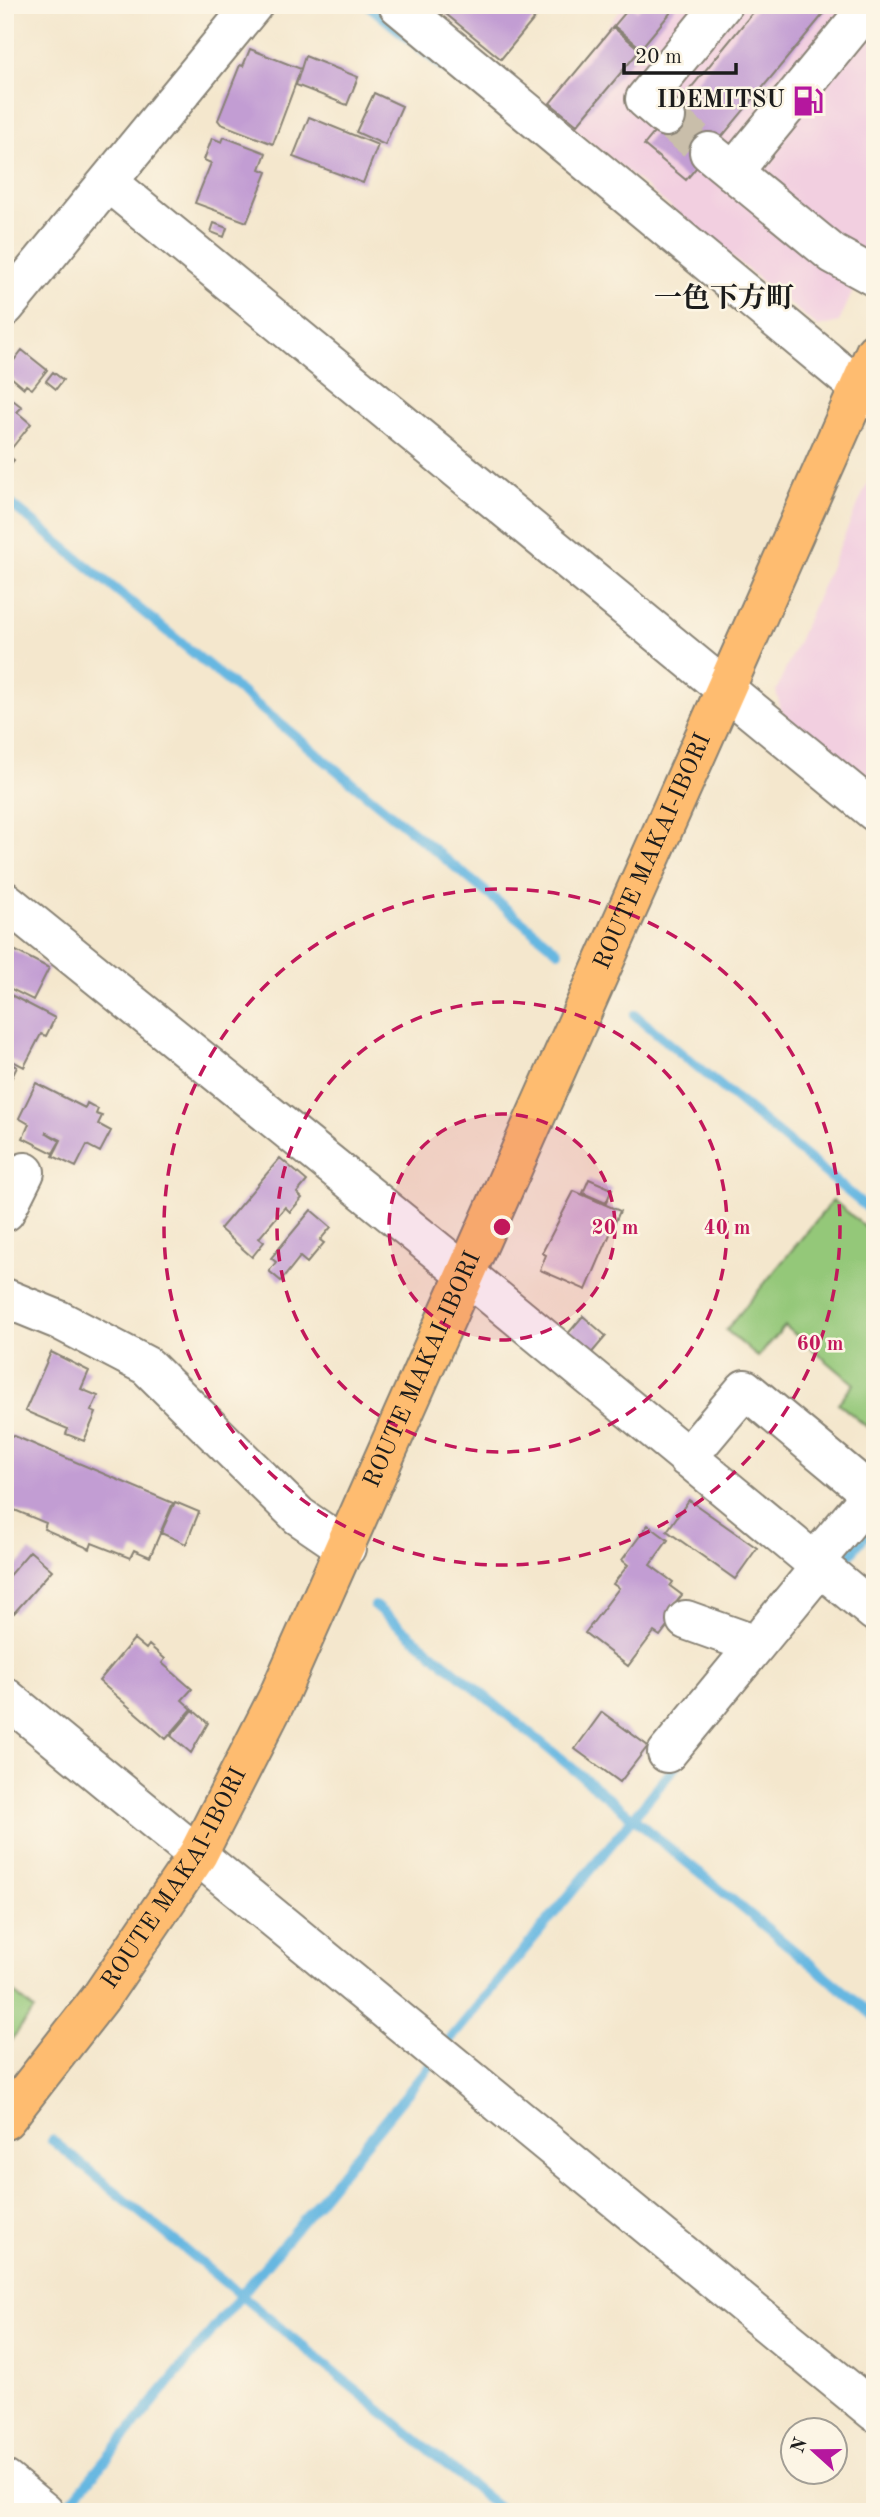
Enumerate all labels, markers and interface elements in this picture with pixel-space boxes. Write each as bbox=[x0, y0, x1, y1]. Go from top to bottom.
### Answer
scale bar bbox=[624, 32, 736, 76]
text: 20 m bbox=[635, 47, 682, 68]
fuel station icon: IDEMITSU bbox=[791, 84, 825, 118]
place label: IDEMITSU bbox=[657, 89, 785, 113]
district label: 一色下方町 bbox=[654, 283, 794, 314]
street label: ROUTE MAKAI-IBORI bbox=[590, 730, 716, 973]
centre of rings bbox=[490, 1215, 514, 1239]
text: 20 m bbox=[591, 1218, 639, 1239]
text: 40 m bbox=[703, 1218, 751, 1239]
street label: ROUTE MAKAI-IBORI bbox=[360, 1248, 486, 1491]
text: 60 m bbox=[796, 1334, 844, 1355]
street label: ROUTE MAKAI-IBORI bbox=[98, 1764, 252, 1994]
north arrow bbox=[778, 2416, 848, 2486]
text: N bbox=[789, 2435, 812, 2456]

